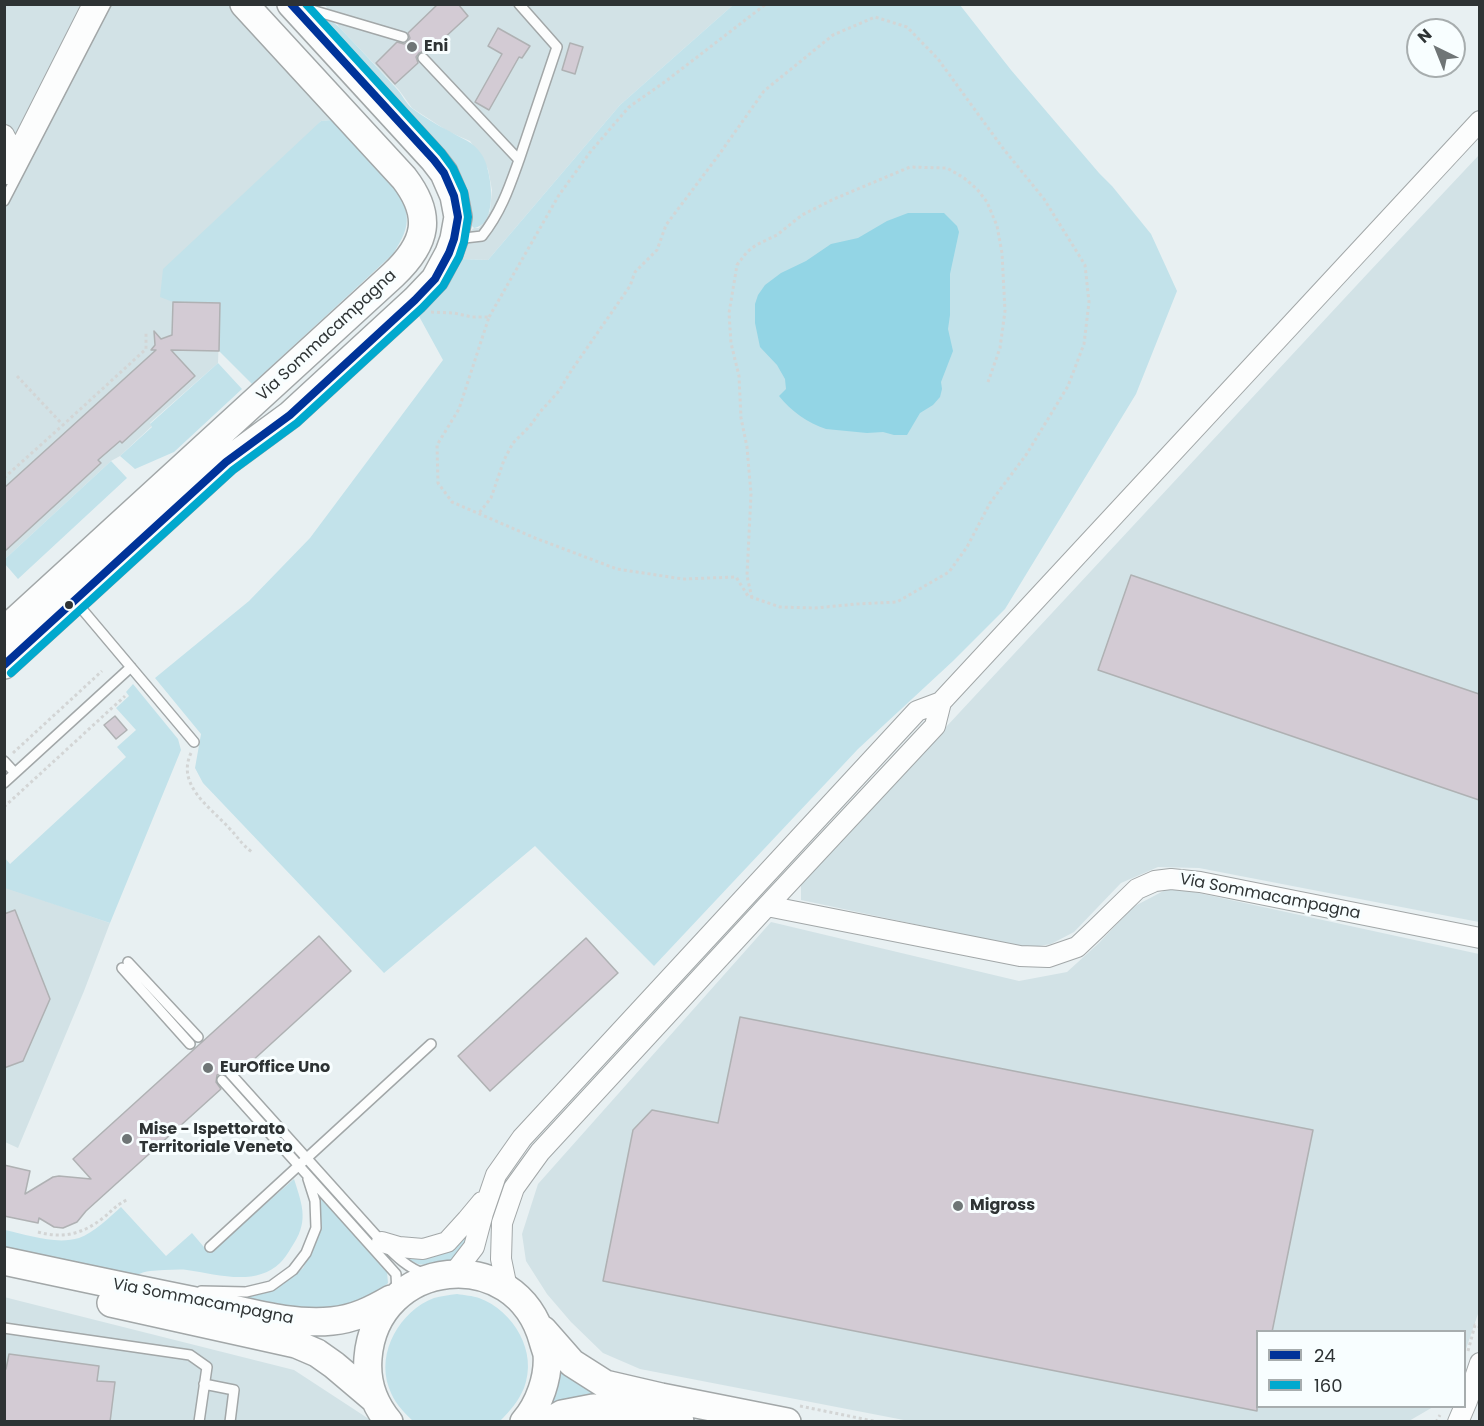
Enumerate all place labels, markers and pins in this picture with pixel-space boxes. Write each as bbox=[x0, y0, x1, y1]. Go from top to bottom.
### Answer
place label: Eni bbox=[424, 37, 448, 57]
marker: Eni bbox=[405, 40, 419, 54]
unlabelled marker bbox=[63, 599, 75, 611]
place label: EurOffice Uno bbox=[220, 1058, 330, 1078]
marker: EurOffice Uno bbox=[201, 1061, 215, 1075]
place label: Mise - Ispettorato Territoriale Veneto bbox=[139, 1120, 293, 1158]
marker: Mise - Ispettorato Territoriale Veneto bbox=[120, 1132, 134, 1146]
place label: Migross bbox=[970, 1196, 1035, 1216]
marker: Migross bbox=[951, 1199, 965, 1213]

